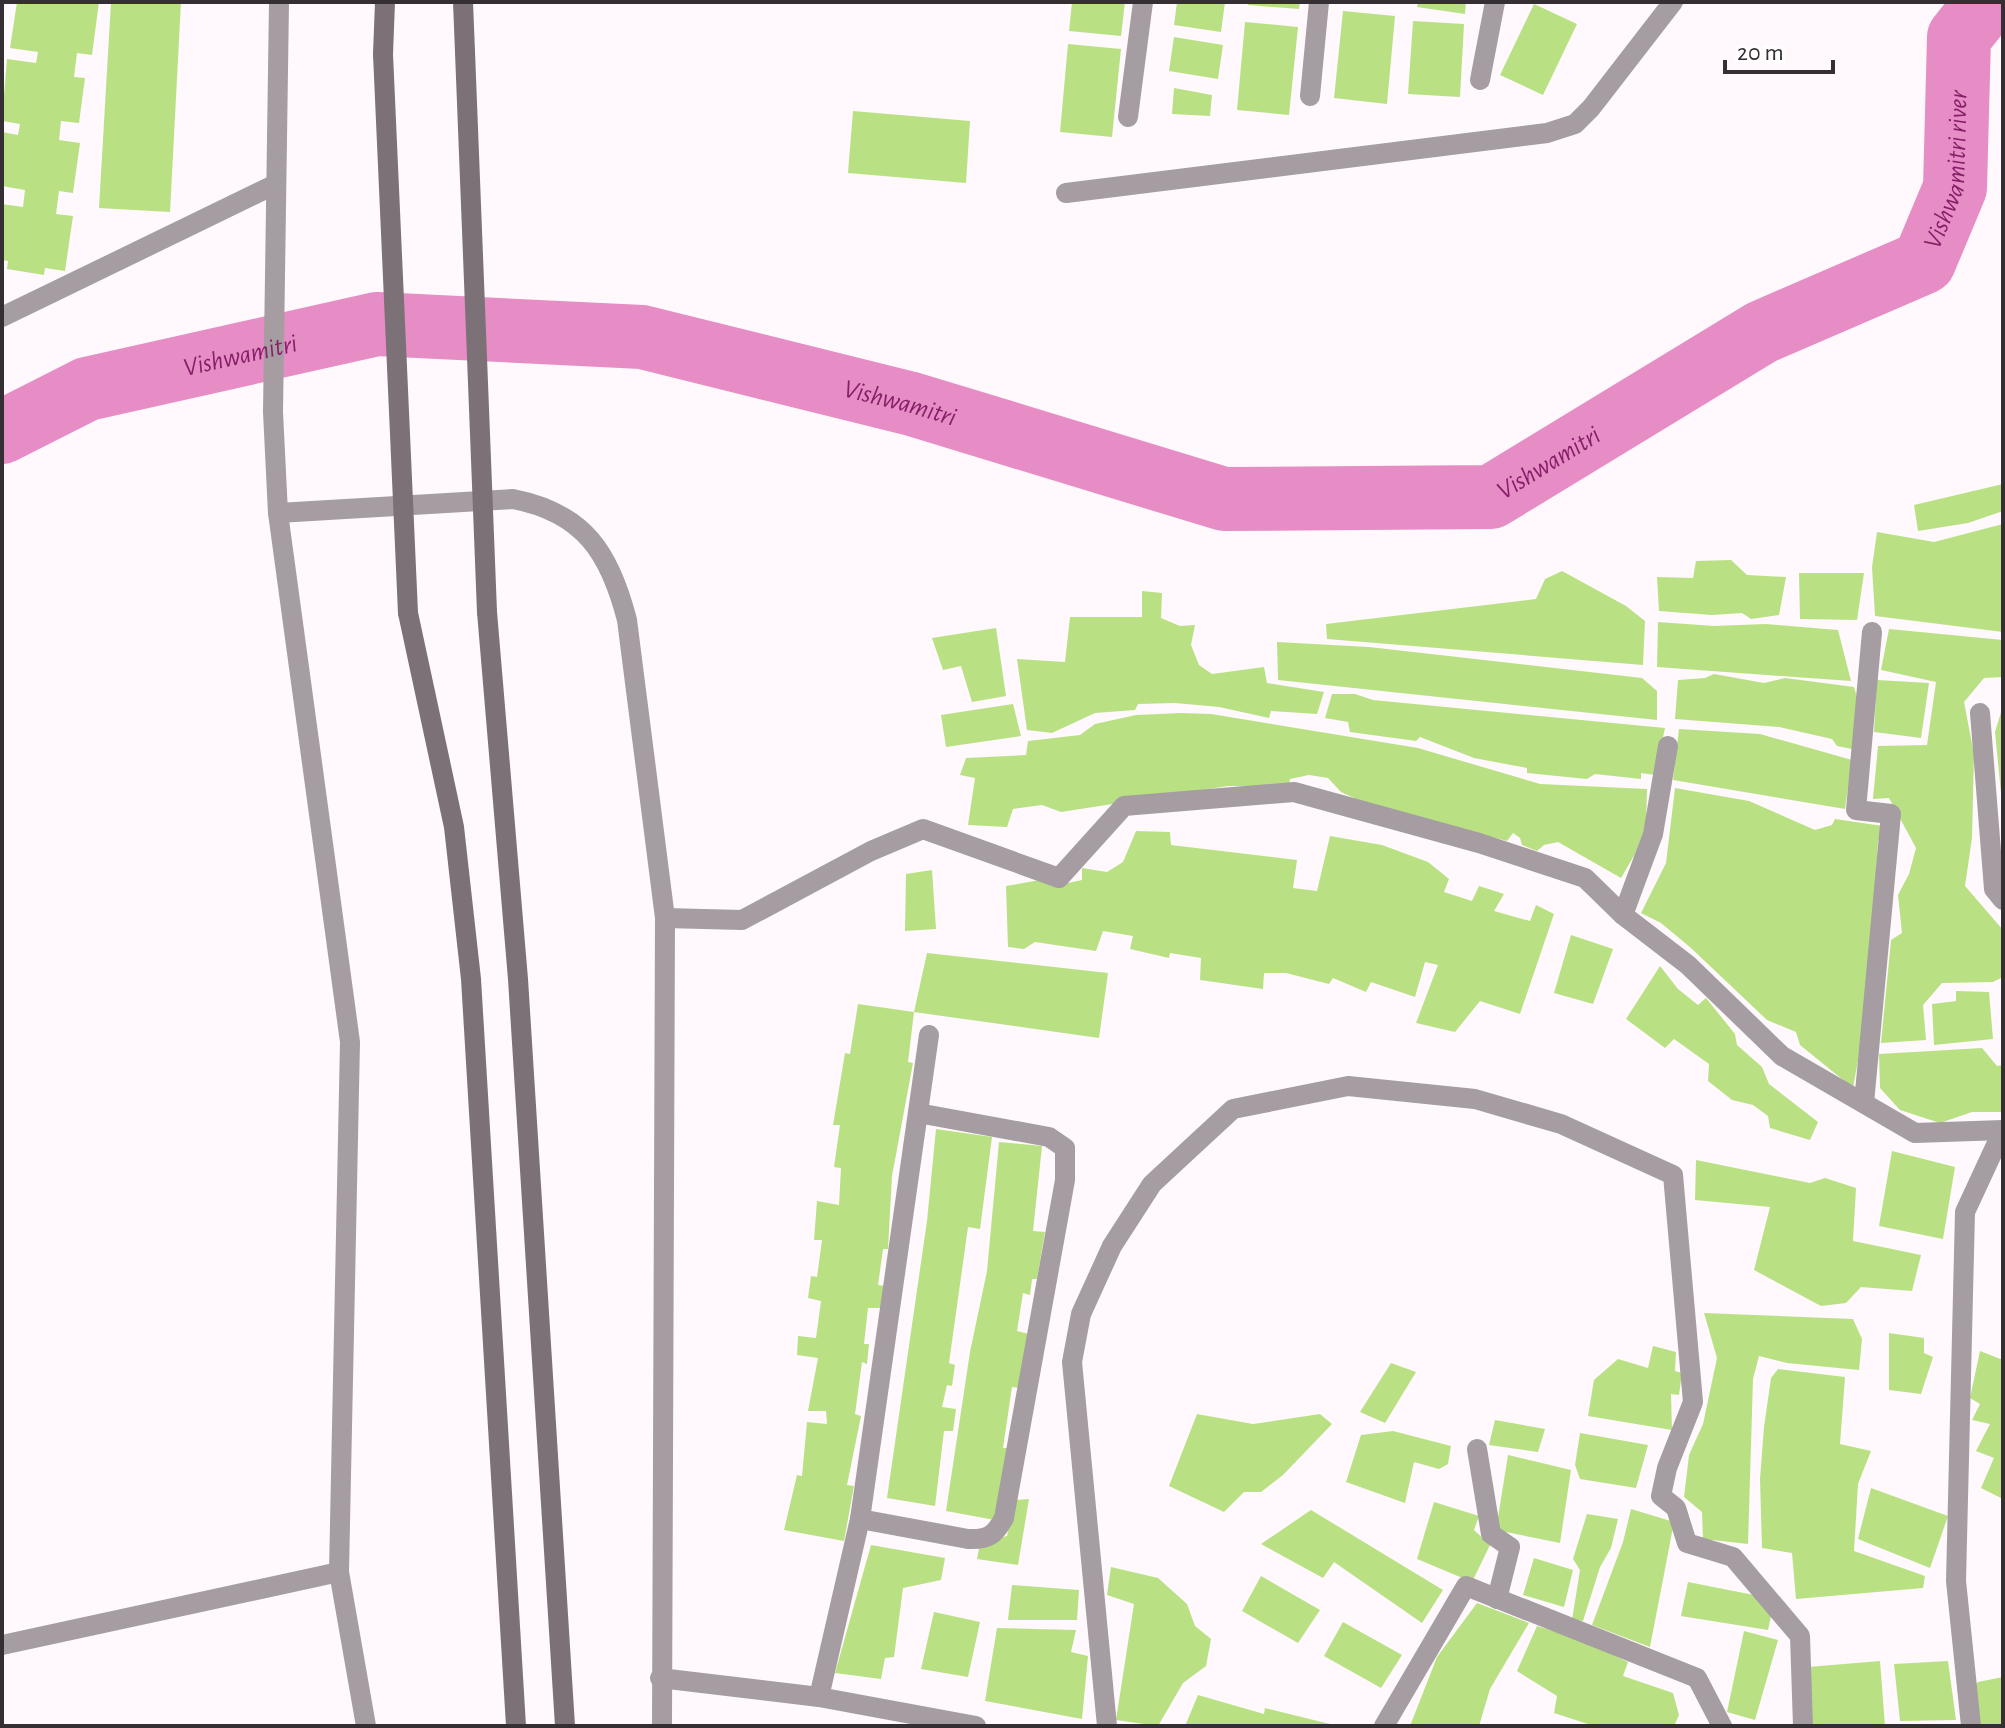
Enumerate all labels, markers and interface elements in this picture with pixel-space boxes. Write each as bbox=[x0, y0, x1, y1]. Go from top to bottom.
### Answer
scale bar bbox=[1725, 24, 1833, 74]
text: 20 m bbox=[1737, 41, 1784, 65]
water label: Vishwamitri river bbox=[1919, 88, 1972, 252]
water label: Vishwamitri bbox=[181, 330, 300, 381]
water label: Vishwamitri bbox=[841, 376, 960, 431]
water label: Vishwamitri bbox=[1493, 422, 1605, 504]

